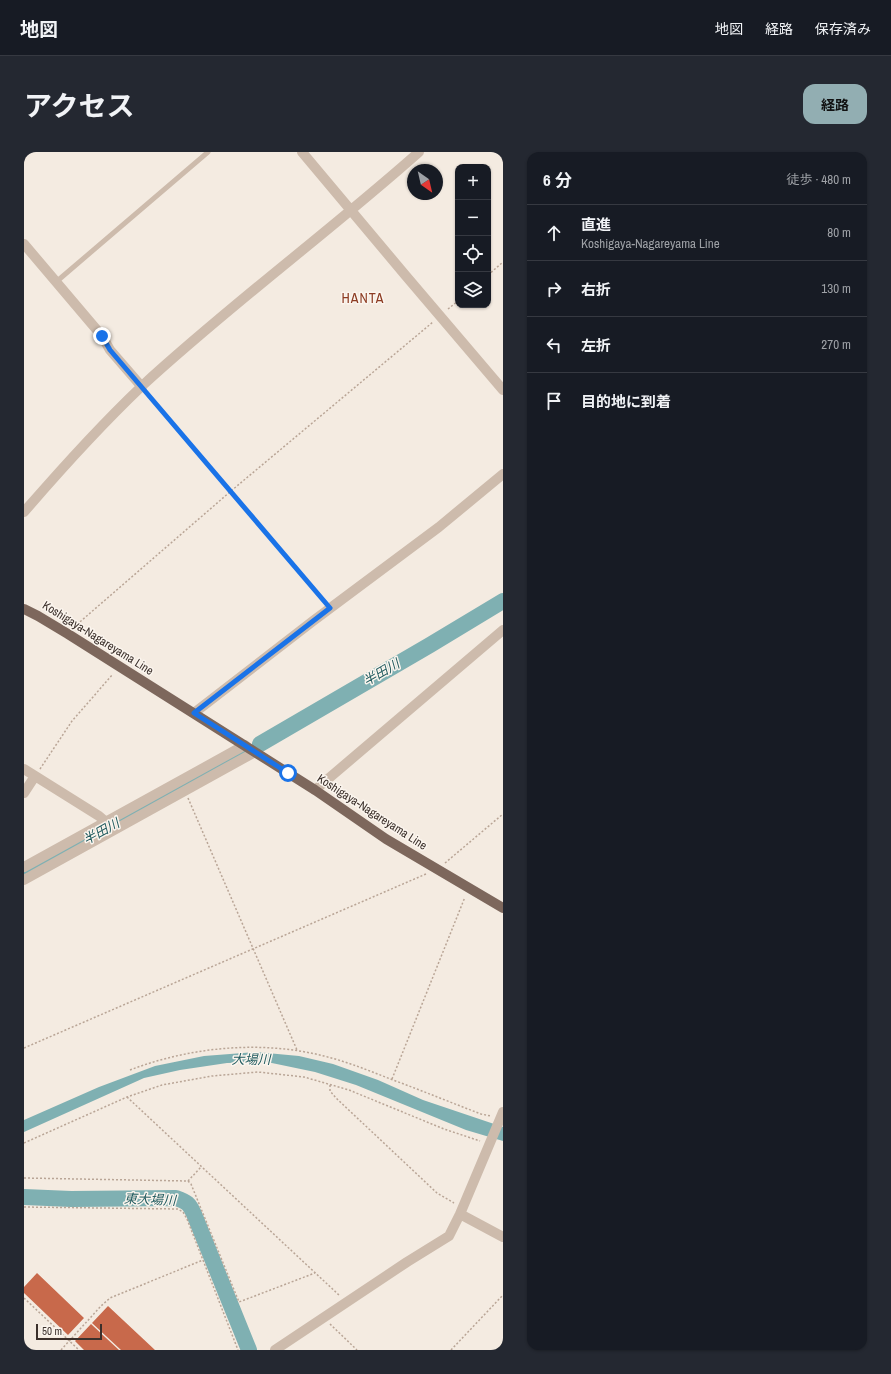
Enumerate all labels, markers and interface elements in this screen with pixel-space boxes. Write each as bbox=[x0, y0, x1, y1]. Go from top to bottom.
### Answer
text: 地図 bbox=[20, 16, 58, 42]
text: 地図 bbox=[715, 20, 743, 38]
text: 経路 bbox=[765, 20, 793, 38]
text: 保存済み bbox=[815, 20, 871, 38]
button: 経路 bbox=[803, 84, 867, 124]
text: アクセス bbox=[24, 87, 135, 125]
north arrow bbox=[407, 164, 443, 200]
map controls bbox=[455, 164, 491, 308]
button: + bbox=[455, 164, 491, 200]
text: 6 分 bbox=[543, 168, 572, 191]
text: 徒歩 · 480 m bbox=[786, 171, 851, 188]
button: − bbox=[455, 200, 491, 236]
text: 直進 bbox=[581, 214, 611, 235]
icon: ahead bbox=[543, 222, 565, 244]
text: 80 m bbox=[827, 224, 851, 241]
text: Koshigaya-Nagareyama Line bbox=[581, 235, 720, 252]
button: locate bbox=[455, 236, 491, 272]
button: layers bbox=[455, 272, 491, 308]
icon: right bbox=[543, 278, 565, 300]
text: 右折 bbox=[581, 279, 611, 300]
text: 130 m bbox=[821, 280, 851, 297]
district label: HANTA bbox=[341, 289, 385, 307]
route end bbox=[93, 327, 111, 345]
icon: left bbox=[543, 334, 565, 356]
text: 左折 bbox=[581, 335, 611, 356]
text: 270 m bbox=[821, 336, 851, 353]
icon: arrive bbox=[543, 390, 565, 412]
text: 目的地に到着 bbox=[581, 391, 671, 412]
street label: Koshigaya-Nagareyama Line bbox=[39, 597, 157, 679]
water label: 半田川 bbox=[360, 654, 404, 690]
route start bbox=[279, 764, 297, 782]
street label: Koshigaya-Nagareyama Line bbox=[314, 770, 430, 854]
water label: 半田川 bbox=[80, 814, 124, 848]
water label: 大場川 bbox=[231, 1051, 272, 1068]
water label: 東大場川 bbox=[124, 1190, 178, 1209]
scale bar bbox=[36, 1322, 102, 1341]
text: 50 m bbox=[42, 1324, 62, 1338]

